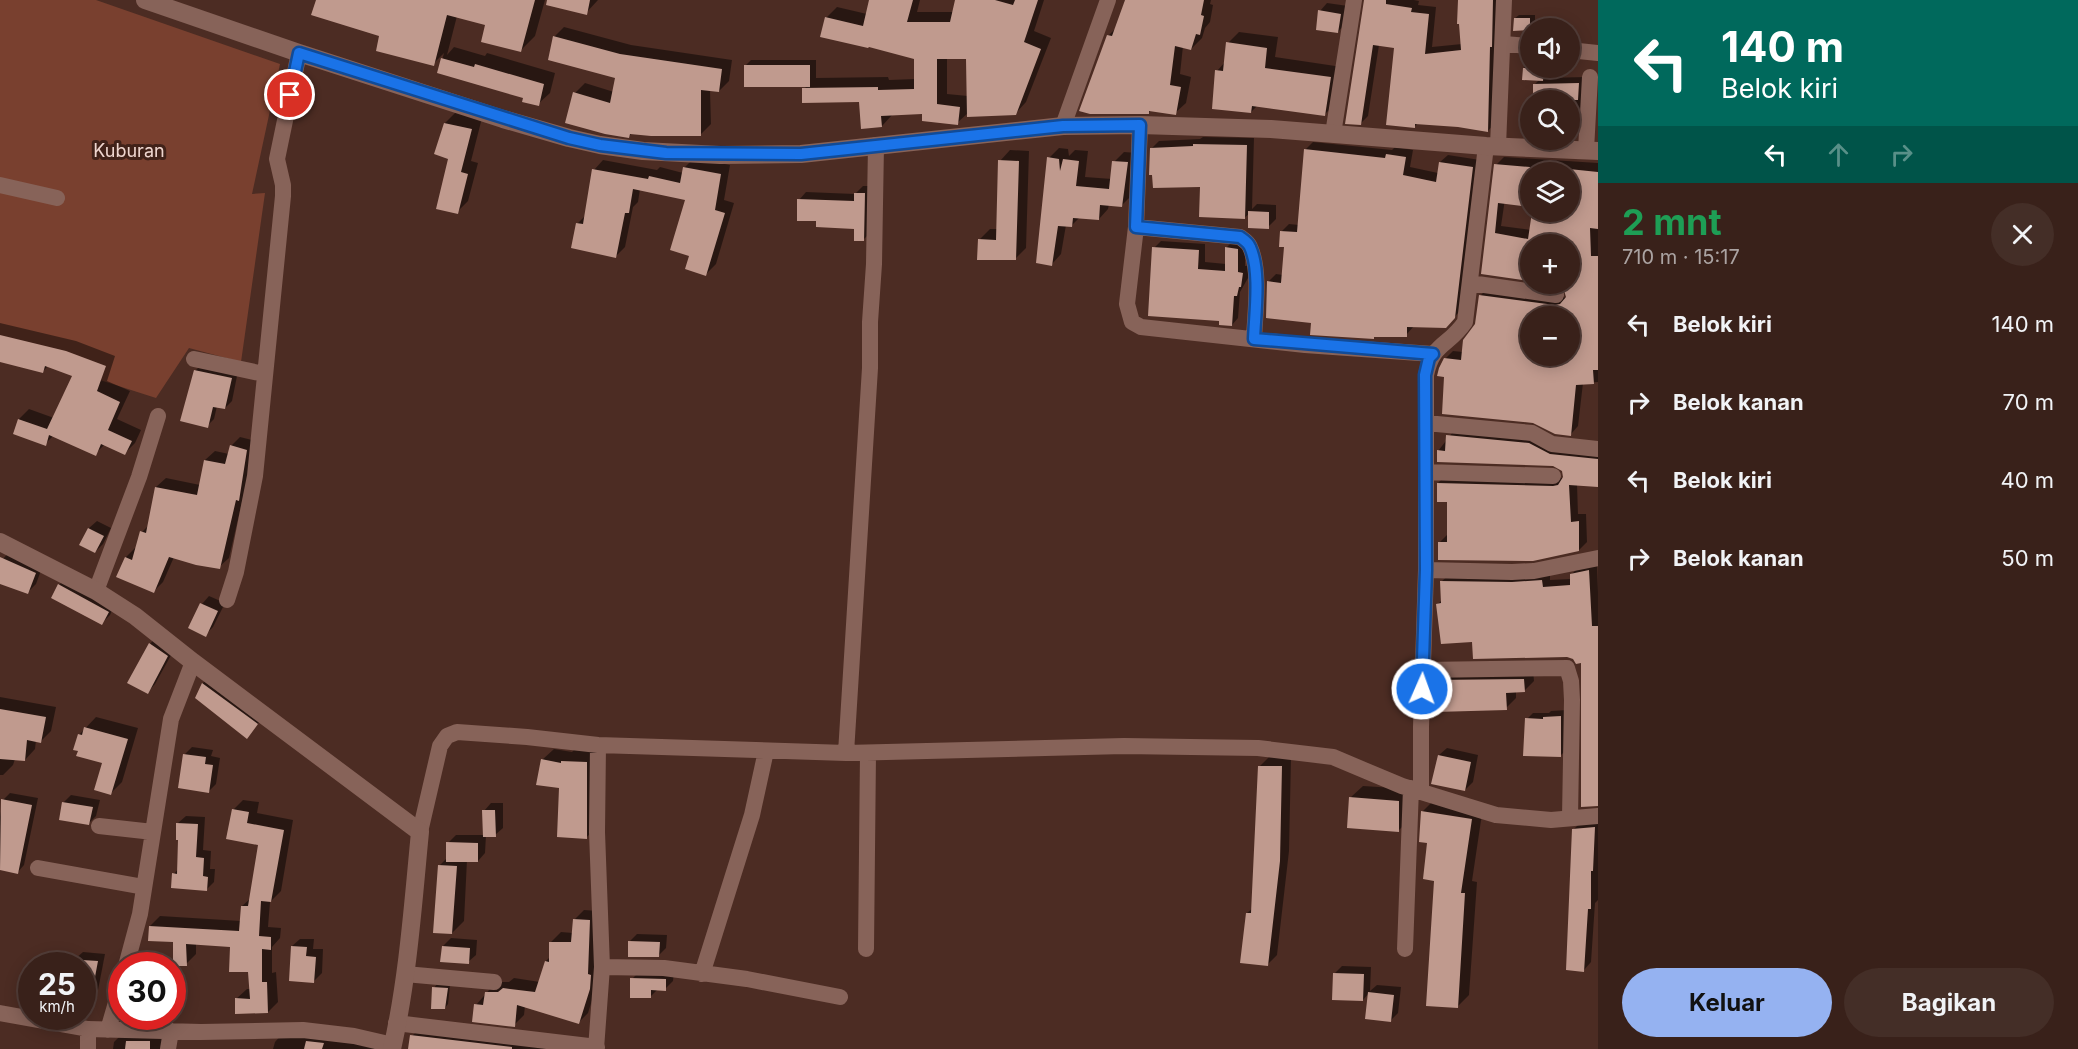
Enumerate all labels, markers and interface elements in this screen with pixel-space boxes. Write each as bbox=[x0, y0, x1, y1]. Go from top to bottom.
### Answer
map controls bbox=[1520, 18, 1580, 366]
button: sound bbox=[1520, 18, 1580, 78]
text: 140 m bbox=[1721, 21, 1844, 72]
icon: left bbox=[1622, 24, 1700, 102]
pin bbox=[264, 69, 315, 120]
text: Belok kiri bbox=[1721, 72, 1838, 105]
icon: arrive bbox=[273, 78, 306, 111]
button: search bbox=[1520, 90, 1580, 150]
icon: left bbox=[1759, 138, 1792, 171]
icon: ahead bbox=[1822, 138, 1855, 171]
icon: right bbox=[1885, 138, 1918, 171]
park label: Kuburan bbox=[93, 140, 165, 161]
button: layers bbox=[1520, 162, 1580, 222]
text: 2 mnt bbox=[1622, 200, 1722, 244]
button: close bbox=[1991, 203, 2054, 266]
button: + bbox=[1520, 234, 1580, 294]
text: 710 m · 15:17 bbox=[1622, 245, 1740, 269]
button: − bbox=[1520, 306, 1580, 366]
icon: left bbox=[1622, 308, 1655, 341]
text: Belok kiri bbox=[1673, 311, 1772, 337]
text: 140 m bbox=[1992, 311, 2054, 337]
icon: right bbox=[1622, 386, 1655, 419]
text: Belok kanan bbox=[1673, 389, 1804, 415]
text: 70 m bbox=[2003, 389, 2054, 415]
icon: left bbox=[1622, 464, 1655, 497]
text: Belok kiri bbox=[1673, 467, 1772, 493]
text: 40 m bbox=[2000, 467, 2054, 493]
icon: right bbox=[1622, 542, 1655, 575]
text: Belok kanan bbox=[1673, 545, 1804, 571]
text: 50 m bbox=[2001, 545, 2054, 571]
position arrow bbox=[1390, 657, 1454, 721]
speed limit sign: 30 bbox=[108, 952, 186, 1030]
text: 25 bbox=[38, 966, 76, 1002]
button: Keluar bbox=[1622, 968, 1832, 1037]
button: Bagikan bbox=[1844, 968, 2054, 1037]
text: km/h bbox=[39, 997, 75, 1016]

